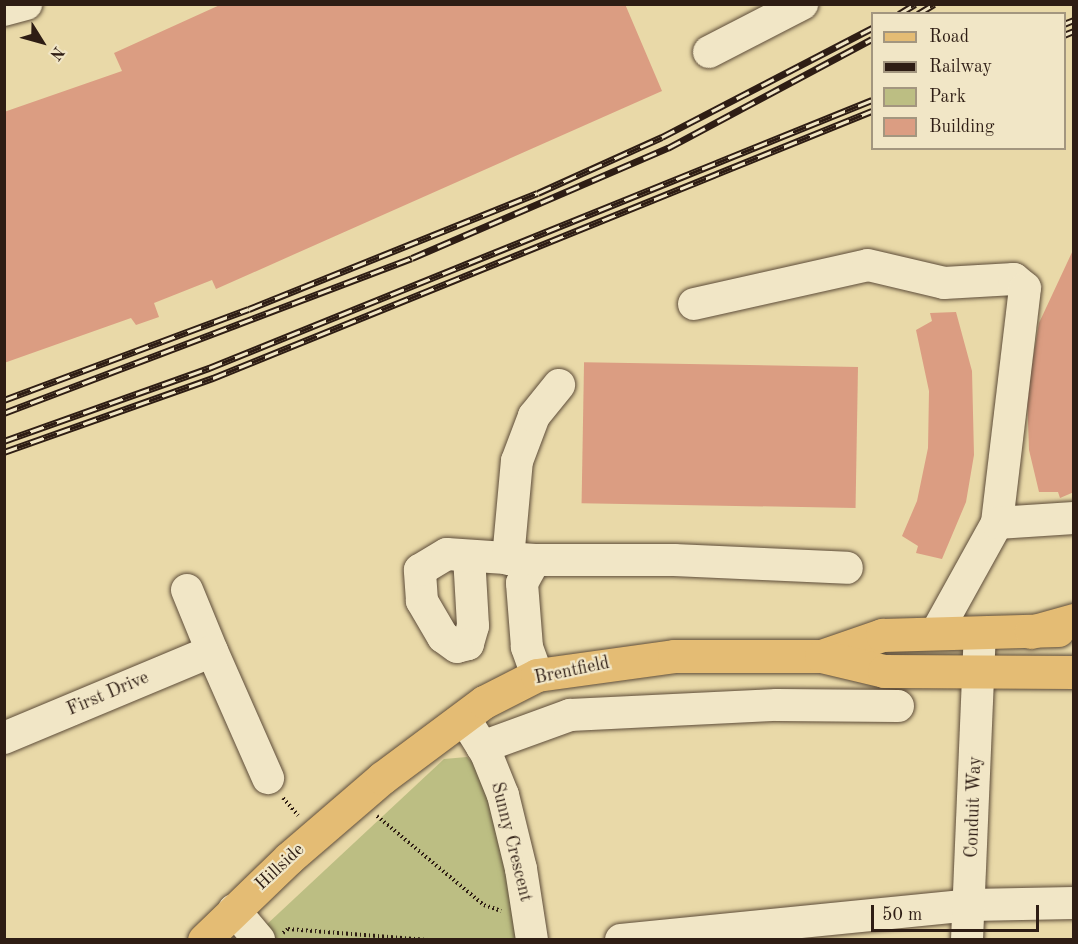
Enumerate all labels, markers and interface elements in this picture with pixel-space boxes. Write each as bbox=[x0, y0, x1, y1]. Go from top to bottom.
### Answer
north arrow bbox=[12, 12, 72, 72]
legend bbox=[871, 12, 1066, 150]
text: Road bbox=[929, 28, 969, 46]
text: N bbox=[46, 43, 66, 63]
text: Railway bbox=[929, 58, 992, 76]
text: Park bbox=[929, 88, 966, 106]
text: Building bbox=[929, 118, 994, 136]
street label: Brentfield bbox=[532, 653, 612, 689]
street label: First Drive bbox=[64, 667, 152, 721]
street label: Conduit Way bbox=[961, 756, 987, 858]
street label: Sunny Crescent bbox=[486, 780, 536, 904]
street label: Hillside bbox=[251, 839, 309, 895]
scale bar bbox=[874, 893, 1042, 931]
text: 50 m bbox=[882, 906, 922, 924]

